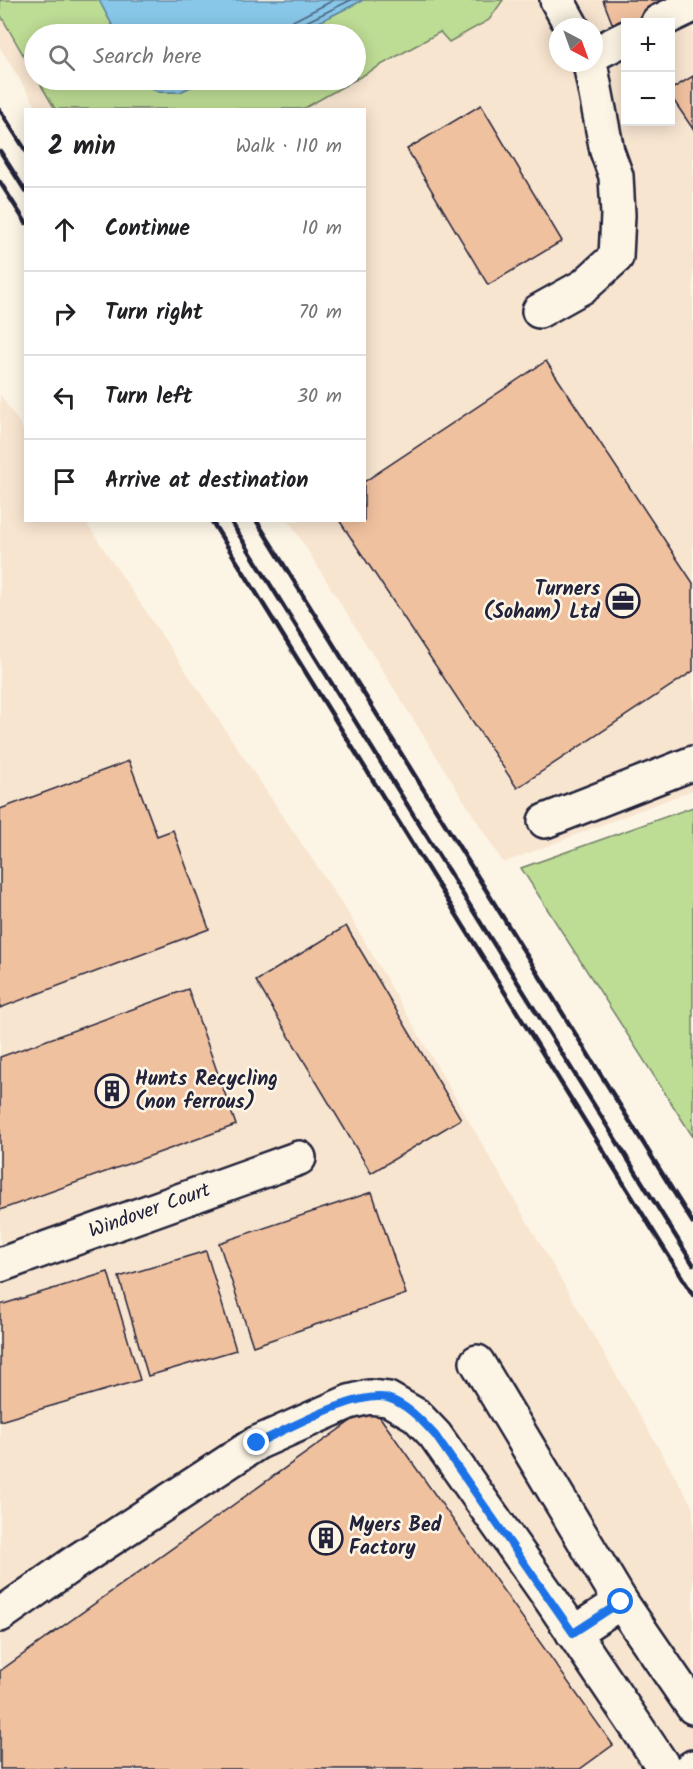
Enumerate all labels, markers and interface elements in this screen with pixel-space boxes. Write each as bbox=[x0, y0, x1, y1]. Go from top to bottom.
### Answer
north arrow bbox=[549, 18, 603, 72]
map controls bbox=[621, 18, 675, 126]
button: + bbox=[621, 18, 675, 72]
search box bbox=[24, 24, 366, 90]
text: Search here bbox=[93, 40, 201, 75]
icon: search bbox=[45, 41, 78, 74]
button: − bbox=[621, 72, 675, 126]
text: 2 min bbox=[48, 126, 116, 168]
text: Walk · 110 m bbox=[235, 131, 342, 163]
text: Continue bbox=[105, 212, 190, 247]
icon: ahead bbox=[48, 213, 81, 246]
text: 10 m bbox=[302, 213, 342, 245]
text: Turn right bbox=[105, 296, 203, 331]
icon: right bbox=[48, 297, 81, 330]
text: 70 m bbox=[299, 297, 342, 329]
text: Turn left bbox=[105, 380, 192, 415]
icon: left bbox=[48, 381, 81, 414]
text: 30 m bbox=[297, 381, 342, 413]
text: Arrive at destination bbox=[105, 464, 308, 499]
icon: arrive bbox=[48, 465, 81, 498]
place label: Turners (Soham) Ltd bbox=[483, 574, 601, 629]
office icon: Turners (Soham) Ltd bbox=[605, 583, 641, 619]
place label: Hunts Recycling (non ferrous) bbox=[135, 1064, 278, 1119]
building icon: Hunts Recycling (non ferrous) bbox=[94, 1073, 130, 1109]
street label: Windover Court bbox=[84, 1175, 215, 1248]
route end bbox=[243, 1429, 269, 1455]
place label: Myers Bed Factory bbox=[349, 1510, 443, 1565]
building icon: Myers Bed Factory bbox=[308, 1520, 344, 1556]
route start bbox=[607, 1588, 633, 1614]

